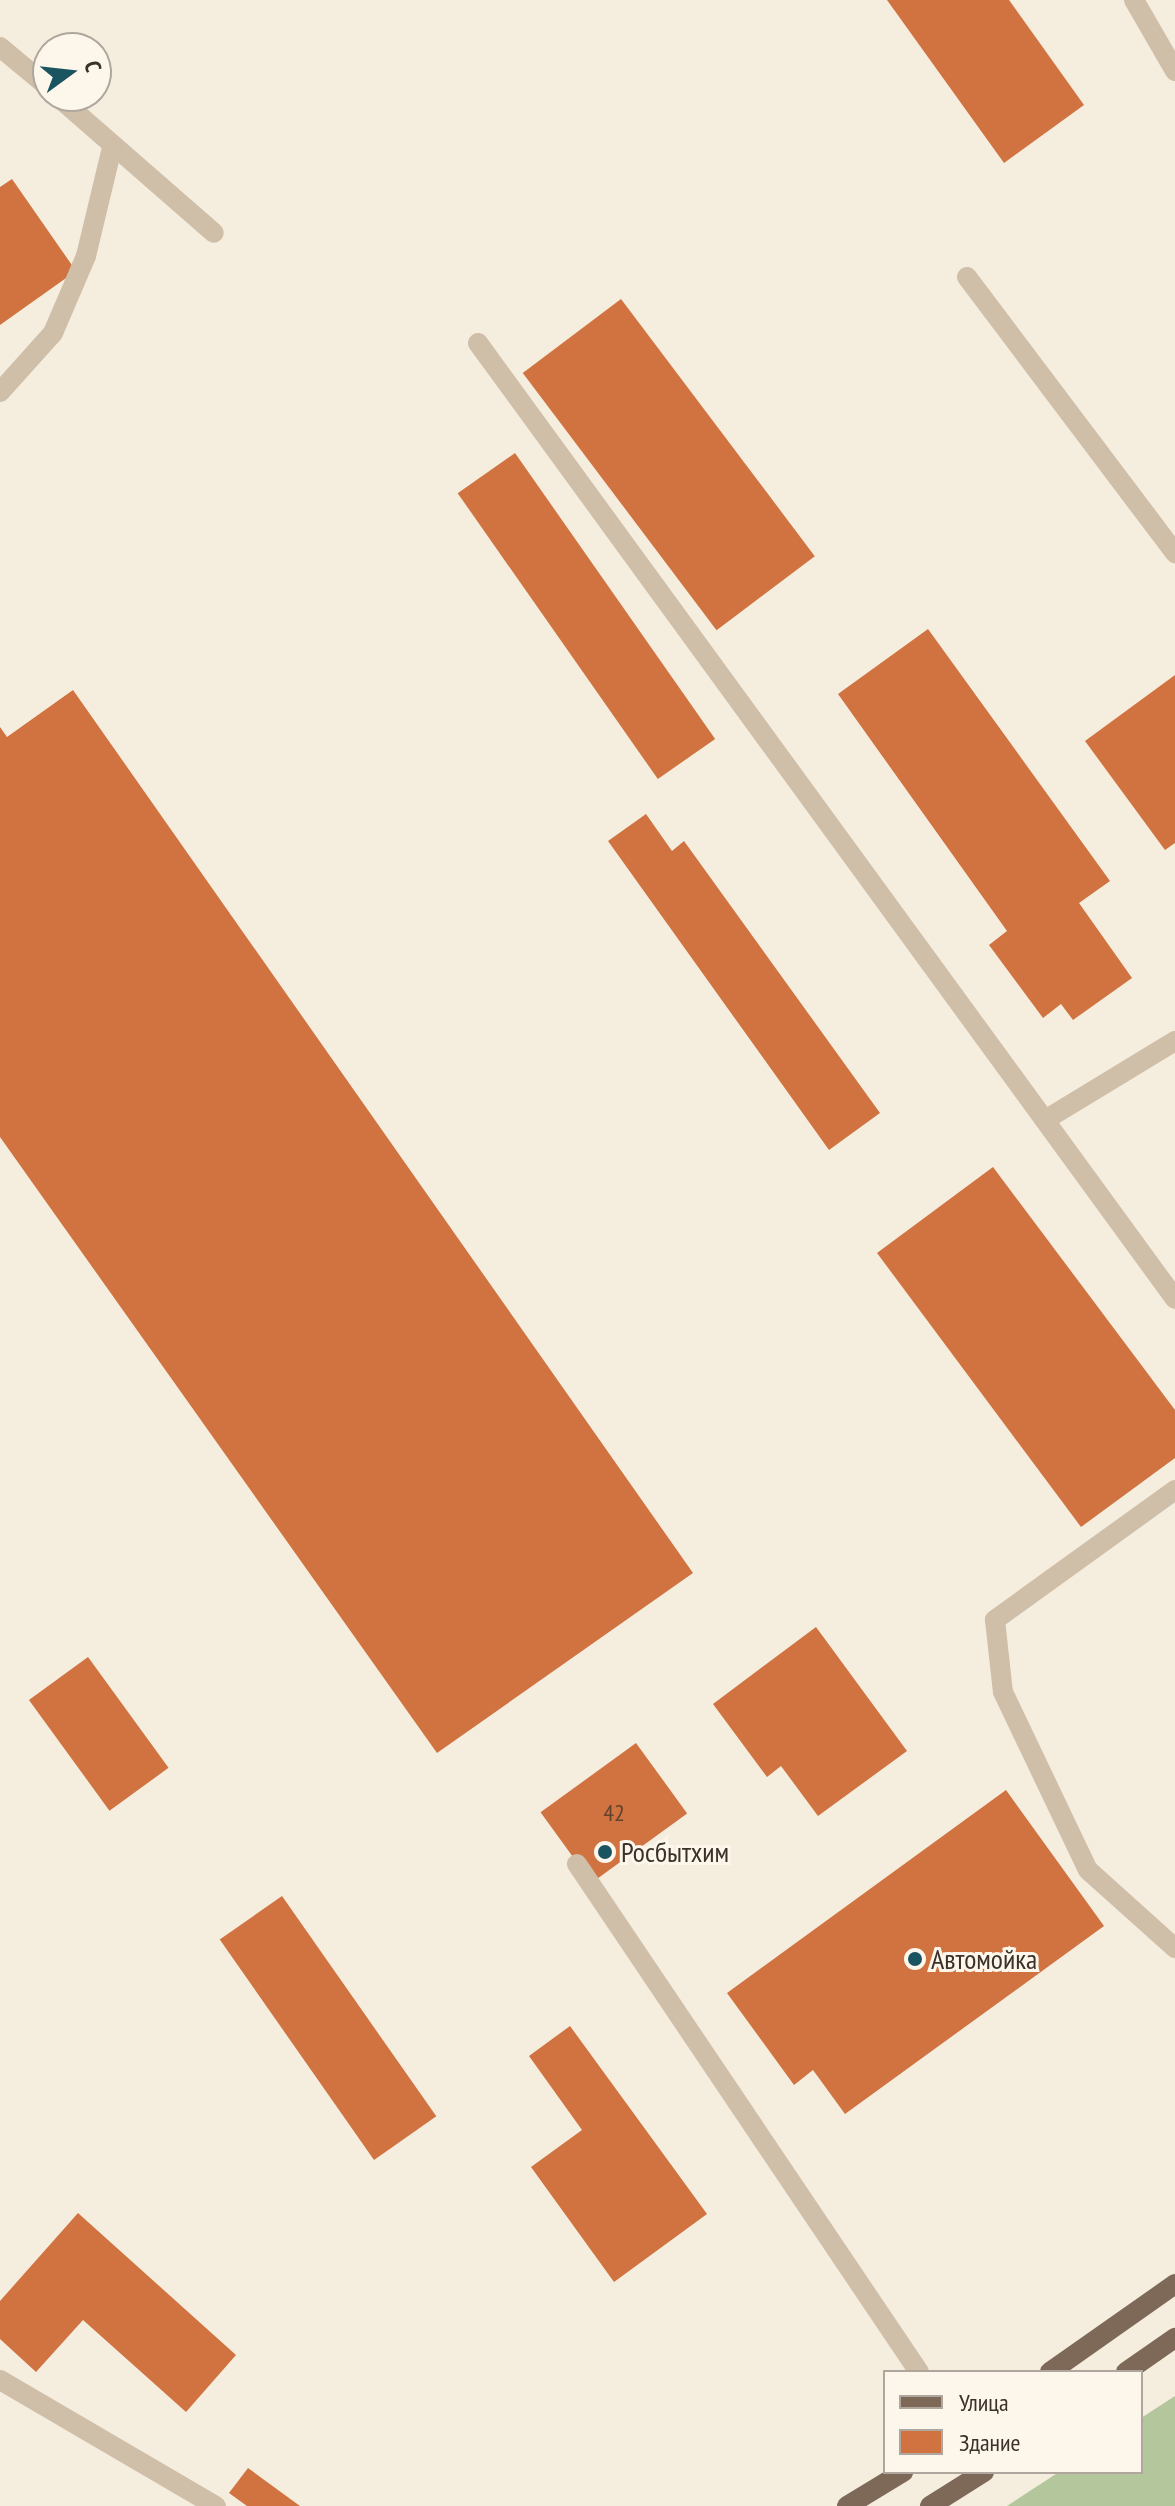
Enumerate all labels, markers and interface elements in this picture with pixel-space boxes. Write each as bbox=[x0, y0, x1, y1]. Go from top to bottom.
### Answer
north arrow bbox=[32, 32, 112, 112]
text: С bbox=[78, 58, 108, 75]
house number: 42 bbox=[603, 1799, 625, 1827]
place label: Росбытхим bbox=[621, 1835, 729, 1869]
marker: Росбытхим bbox=[596, 1843, 614, 1861]
place label: Автомойка bbox=[931, 1942, 1037, 1976]
marker: Автомойка bbox=[906, 1950, 924, 1968]
legend bbox=[883, 2370, 1143, 2474]
text: Улица bbox=[959, 2387, 1009, 2418]
text: Здание bbox=[959, 2427, 1020, 2458]

